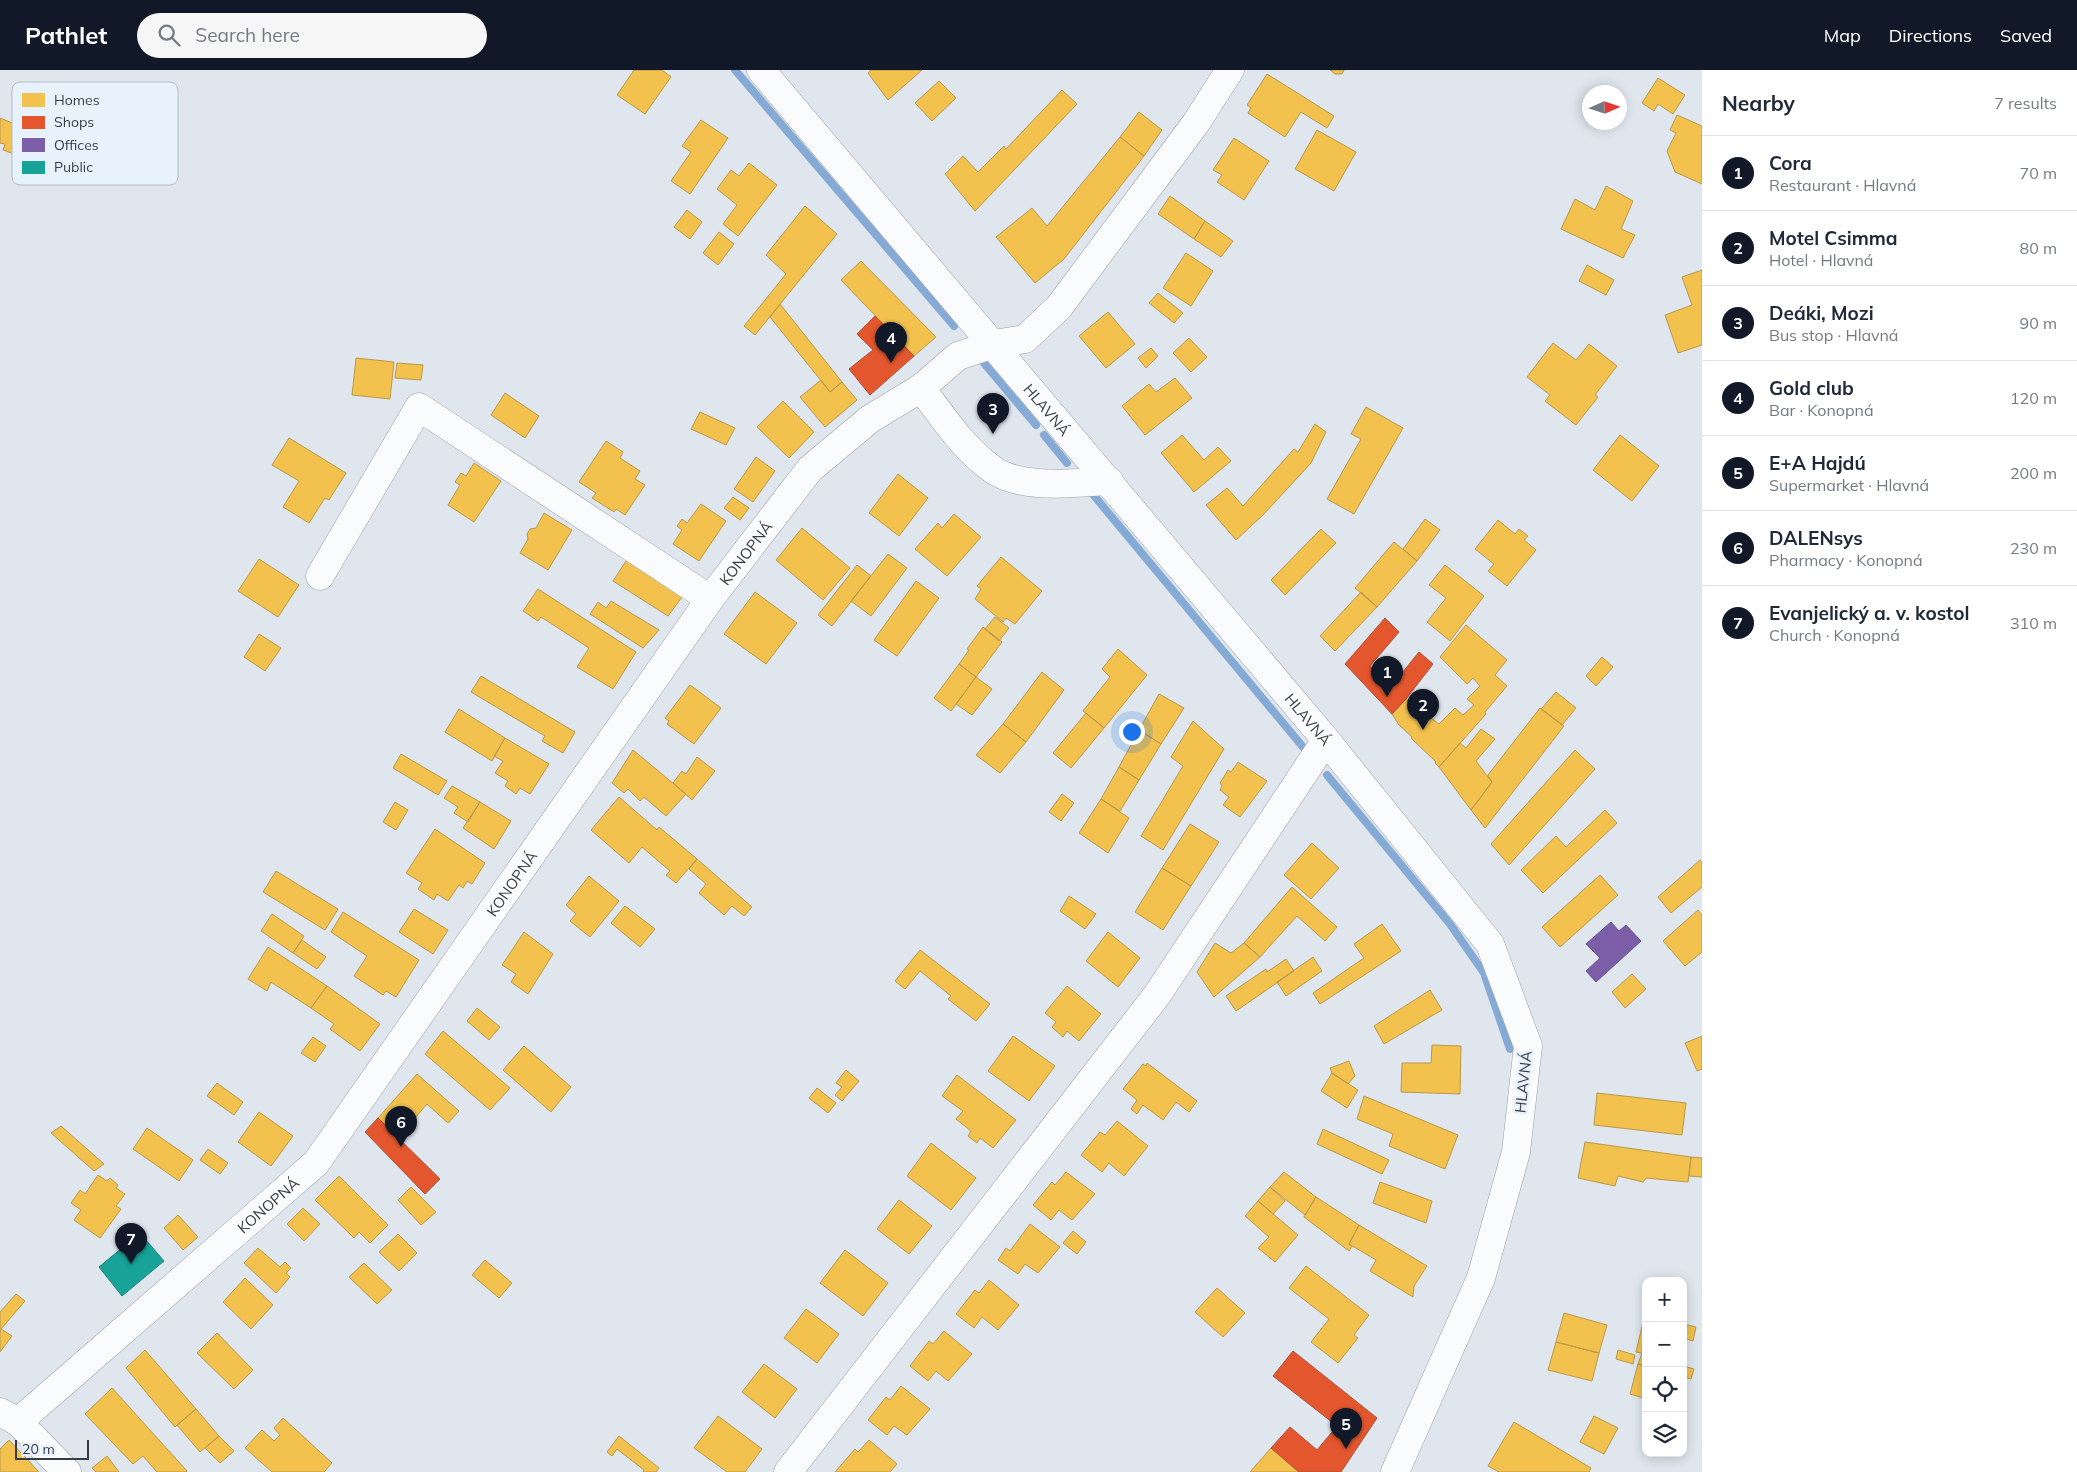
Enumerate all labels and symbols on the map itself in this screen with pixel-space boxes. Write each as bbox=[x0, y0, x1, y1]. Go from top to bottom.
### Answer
legend bbox=[12, 82, 178, 185]
north arrow bbox=[1582, 85, 1627, 130]
text: Homes bbox=[54, 91, 100, 109]
text: Shops bbox=[54, 113, 94, 131]
text: Offices bbox=[54, 136, 99, 154]
text: Public bbox=[54, 158, 93, 176]
pin: 4 bbox=[875, 322, 907, 363]
street label: HLAVNÁ bbox=[1020, 379, 1075, 439]
pin: 3 bbox=[977, 393, 1009, 434]
street label: KONOPNÁ bbox=[715, 517, 776, 589]
pin: 1 bbox=[1371, 656, 1403, 697]
street label: HLAVNÁ bbox=[1281, 689, 1336, 749]
pin: 2 bbox=[1407, 689, 1439, 730]
your location bbox=[1119, 719, 1145, 745]
street label: KONOPNÁ bbox=[482, 847, 541, 920]
street label: HLAVNÁ bbox=[1510, 1050, 1536, 1114]
pin: 6 bbox=[385, 1106, 417, 1147]
street label: KONOPNÁ bbox=[233, 1173, 303, 1237]
pin: 7 bbox=[115, 1223, 147, 1264]
pin: 5 bbox=[1330, 1408, 1362, 1449]
scale bar bbox=[15, 1437, 89, 1460]

